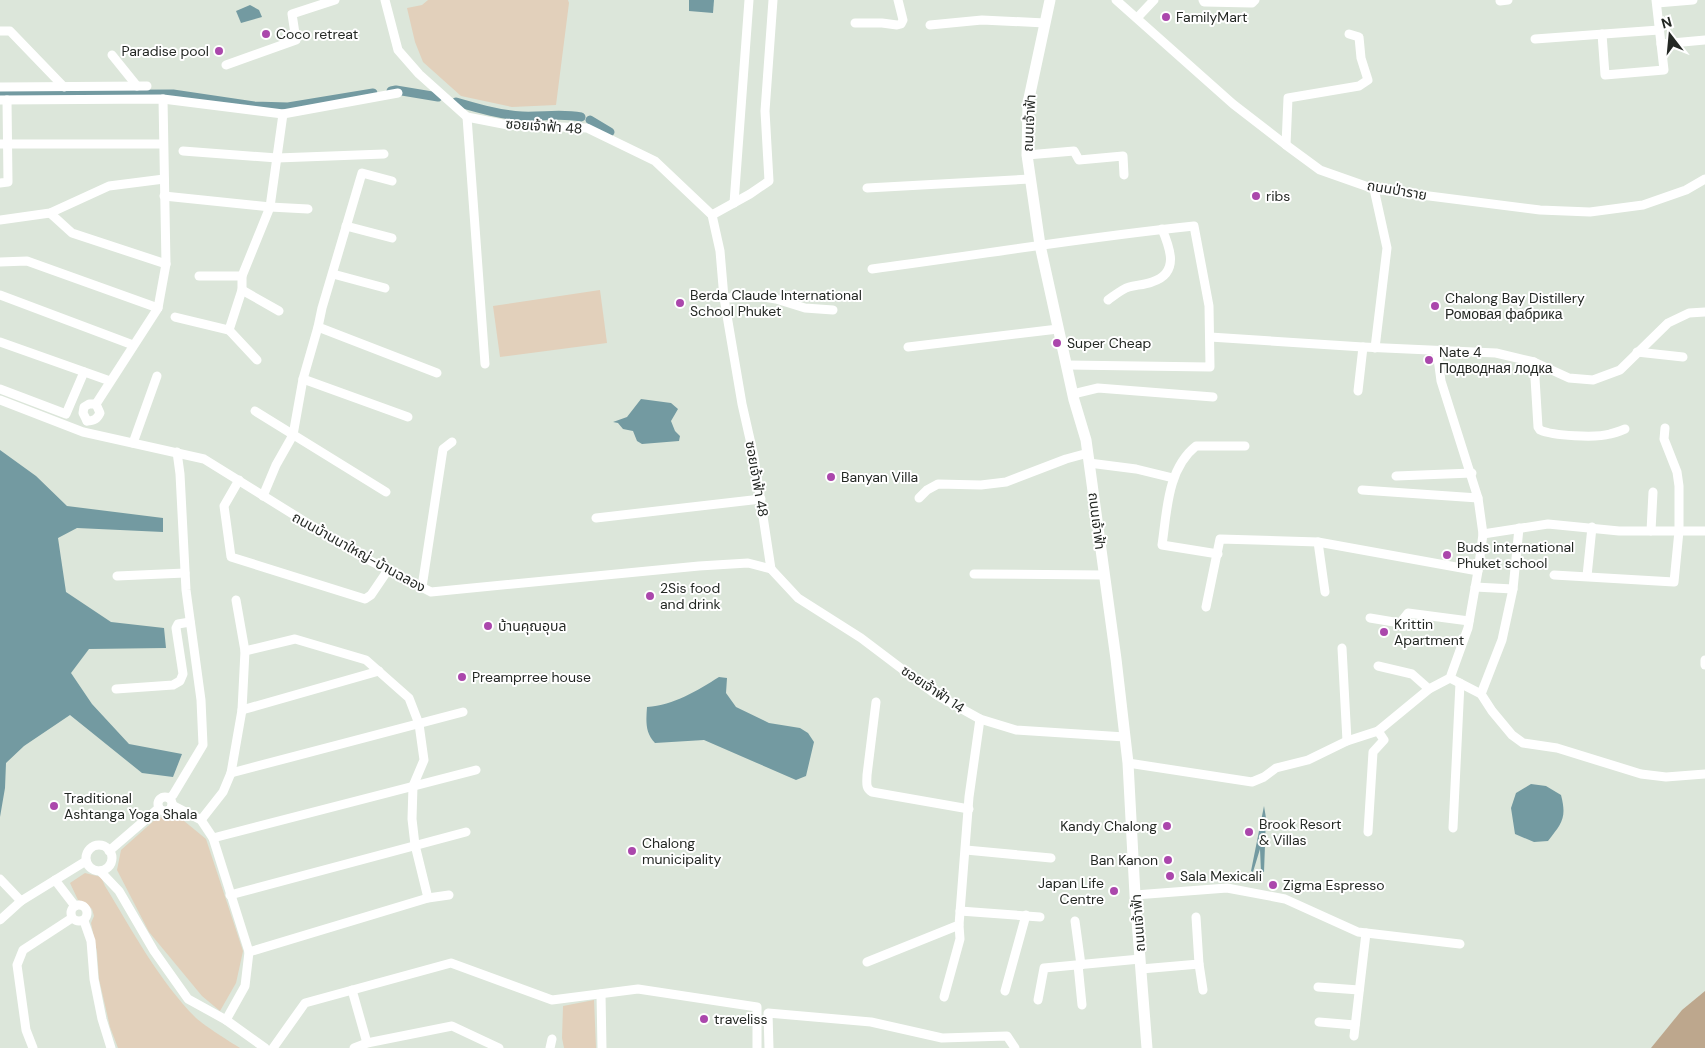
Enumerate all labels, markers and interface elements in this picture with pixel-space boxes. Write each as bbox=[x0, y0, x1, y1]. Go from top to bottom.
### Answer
place label: FamilyMart bbox=[1176, 8, 1247, 26]
north arrow bbox=[1645, 10, 1695, 60]
marker: FamilyMart bbox=[1160, 11, 1172, 23]
text: N bbox=[1659, 12, 1674, 33]
place label: Coco retreat bbox=[276, 25, 358, 43]
marker: Coco retreat bbox=[260, 28, 272, 40]
place label: Paradise pool bbox=[121, 42, 209, 60]
marker: Paradise pool bbox=[213, 45, 225, 57]
street label: ถนนเจ้าฟ้า bbox=[1019, 94, 1039, 152]
street label: ซอยเจ้าฟ้า 48 bbox=[505, 114, 583, 138]
street label: ถนนป่าราย bbox=[1366, 176, 1428, 204]
place label: ribs bbox=[1266, 187, 1290, 205]
marker: ribs bbox=[1250, 190, 1262, 202]
place label: Berda Claude International School Phuket bbox=[690, 286, 862, 320]
place label: Chalong Bay Distillery Ромовая фабрика bbox=[1445, 289, 1585, 323]
marker: Berda Claude International School Phuket bbox=[674, 297, 686, 309]
marker: Chalong Bay Distillery Ромовая фабрика bbox=[1429, 300, 1441, 312]
place label: Super Cheap bbox=[1067, 334, 1151, 352]
marker: Super Cheap bbox=[1051, 337, 1063, 349]
place label: Nate 4 Подводная лодка bbox=[1439, 343, 1553, 377]
marker: Nate 4 Подводная лодка bbox=[1423, 354, 1435, 366]
street label: ซอยเจ้าฟ้า 48 bbox=[741, 440, 773, 518]
place label: Banyan Villa bbox=[841, 468, 918, 486]
marker: Banyan Villa bbox=[825, 471, 837, 483]
street label: ถนนเจ้าฟ้า bbox=[1085, 491, 1109, 551]
street label: ถนนบ้านนาใหญ่-บ้านฉลอง bbox=[289, 508, 429, 596]
place label: Buds international Phuket school bbox=[1457, 538, 1574, 572]
marker: Buds international Phuket school bbox=[1441, 549, 1453, 561]
place label: 2Sis food and drink bbox=[660, 579, 721, 613]
marker: 2Sis food and drink bbox=[644, 590, 656, 602]
place label: Krittin Apartment bbox=[1394, 615, 1464, 649]
place label: บ้านคุณอุบล bbox=[498, 617, 567, 635]
marker: บ้านคุณอุบล bbox=[482, 620, 494, 632]
marker: Krittin Apartment bbox=[1378, 626, 1390, 638]
street label: ซอยเจ้าฟ้า 14 bbox=[898, 661, 969, 717]
place label: Preamprree house bbox=[472, 668, 591, 686]
marker: Preamprree house bbox=[456, 671, 468, 683]
place label: Traditional Ashtanga Yoga Shala bbox=[64, 789, 197, 823]
marker: Traditional Ashtanga Yoga Shala bbox=[48, 800, 60, 812]
place label: Brook Resort & Villas bbox=[1259, 815, 1342, 849]
place label: Kandy Chalong bbox=[1060, 817, 1157, 835]
marker: Kandy Chalong bbox=[1161, 820, 1173, 832]
marker: Brook Resort & Villas bbox=[1243, 826, 1255, 838]
place label: Chalong municipality bbox=[642, 834, 722, 868]
marker: Chalong municipality bbox=[626, 845, 638, 857]
place label: Ban Kanon bbox=[1090, 851, 1158, 869]
marker: Ban Kanon bbox=[1162, 854, 1174, 866]
place label: Sala Mexicali bbox=[1180, 867, 1262, 885]
marker: Sala Mexicali bbox=[1164, 870, 1176, 882]
place label: Japan Life Centre bbox=[1038, 874, 1104, 908]
place label: Zigma Espresso bbox=[1283, 876, 1385, 894]
marker: Zigma Espresso bbox=[1267, 879, 1279, 891]
marker: Japan Life Centre bbox=[1108, 885, 1120, 897]
street label: ถนนเจ้าฟ้า bbox=[1127, 894, 1149, 952]
place label: traveliss bbox=[714, 1010, 768, 1028]
marker: traveliss bbox=[698, 1013, 710, 1025]

